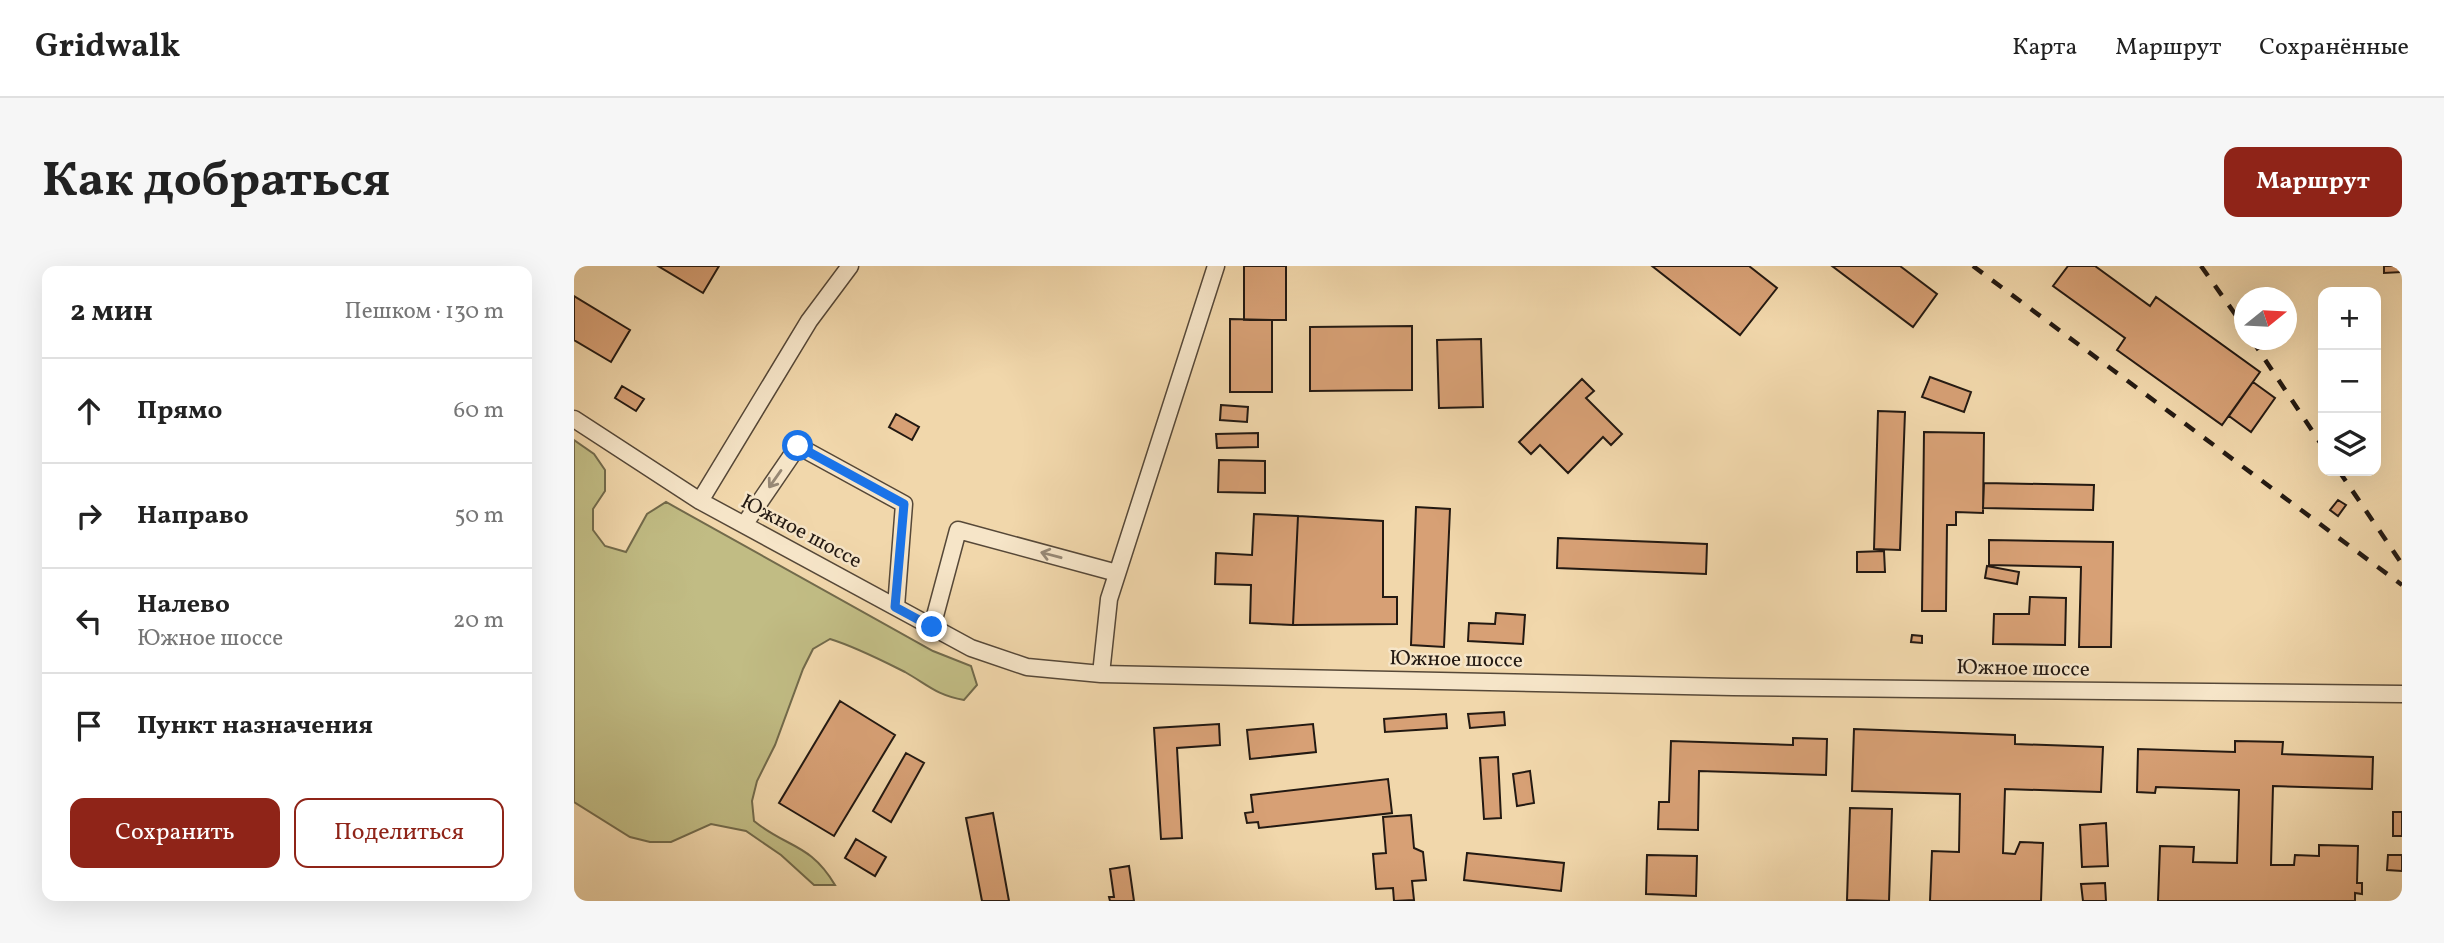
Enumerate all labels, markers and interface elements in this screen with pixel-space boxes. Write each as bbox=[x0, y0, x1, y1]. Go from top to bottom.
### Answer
text: Gridwalk bbox=[35, 25, 180, 71]
text: Карта bbox=[2012, 31, 2077, 65]
text: Маршрут bbox=[2115, 31, 2221, 65]
text: Сохранённые bbox=[2259, 31, 2409, 65]
button: Маршрут bbox=[2224, 147, 2402, 217]
text: Как добраться bbox=[42, 148, 390, 217]
north arrow bbox=[2234, 287, 2297, 350]
map controls bbox=[2318, 287, 2381, 476]
button: + bbox=[2318, 287, 2381, 350]
text: 2 мин bbox=[70, 291, 153, 333]
text: Пешком · 130 m bbox=[345, 296, 504, 328]
button: − bbox=[2318, 350, 2381, 413]
icon: ahead bbox=[70, 392, 108, 430]
text: Прямо bbox=[137, 393, 222, 429]
text: 60 m bbox=[454, 395, 504, 427]
button: layers bbox=[2318, 413, 2381, 476]
route start bbox=[782, 430, 813, 461]
one-way arrow bbox=[768, 469, 782, 488]
street label: Южное шоссе bbox=[735, 488, 867, 576]
icon: right bbox=[70, 497, 108, 535]
text: Направо bbox=[137, 498, 249, 534]
text: 50 m bbox=[455, 500, 504, 532]
one-way arrow bbox=[1041, 548, 1063, 561]
text: Налево bbox=[137, 587, 230, 623]
icon: left bbox=[70, 602, 108, 640]
text: 20 m bbox=[453, 605, 504, 637]
route end bbox=[916, 611, 947, 642]
text: Южное шоссе bbox=[137, 623, 283, 655]
street label: Южное шоссе bbox=[1389, 644, 1523, 676]
street label: Южное шоссе bbox=[1956, 653, 2090, 685]
icon: arrive bbox=[70, 707, 108, 745]
text: Пункт назначения bbox=[137, 708, 373, 744]
button: Сохранить bbox=[70, 798, 280, 868]
button: Поделиться bbox=[294, 798, 504, 868]

